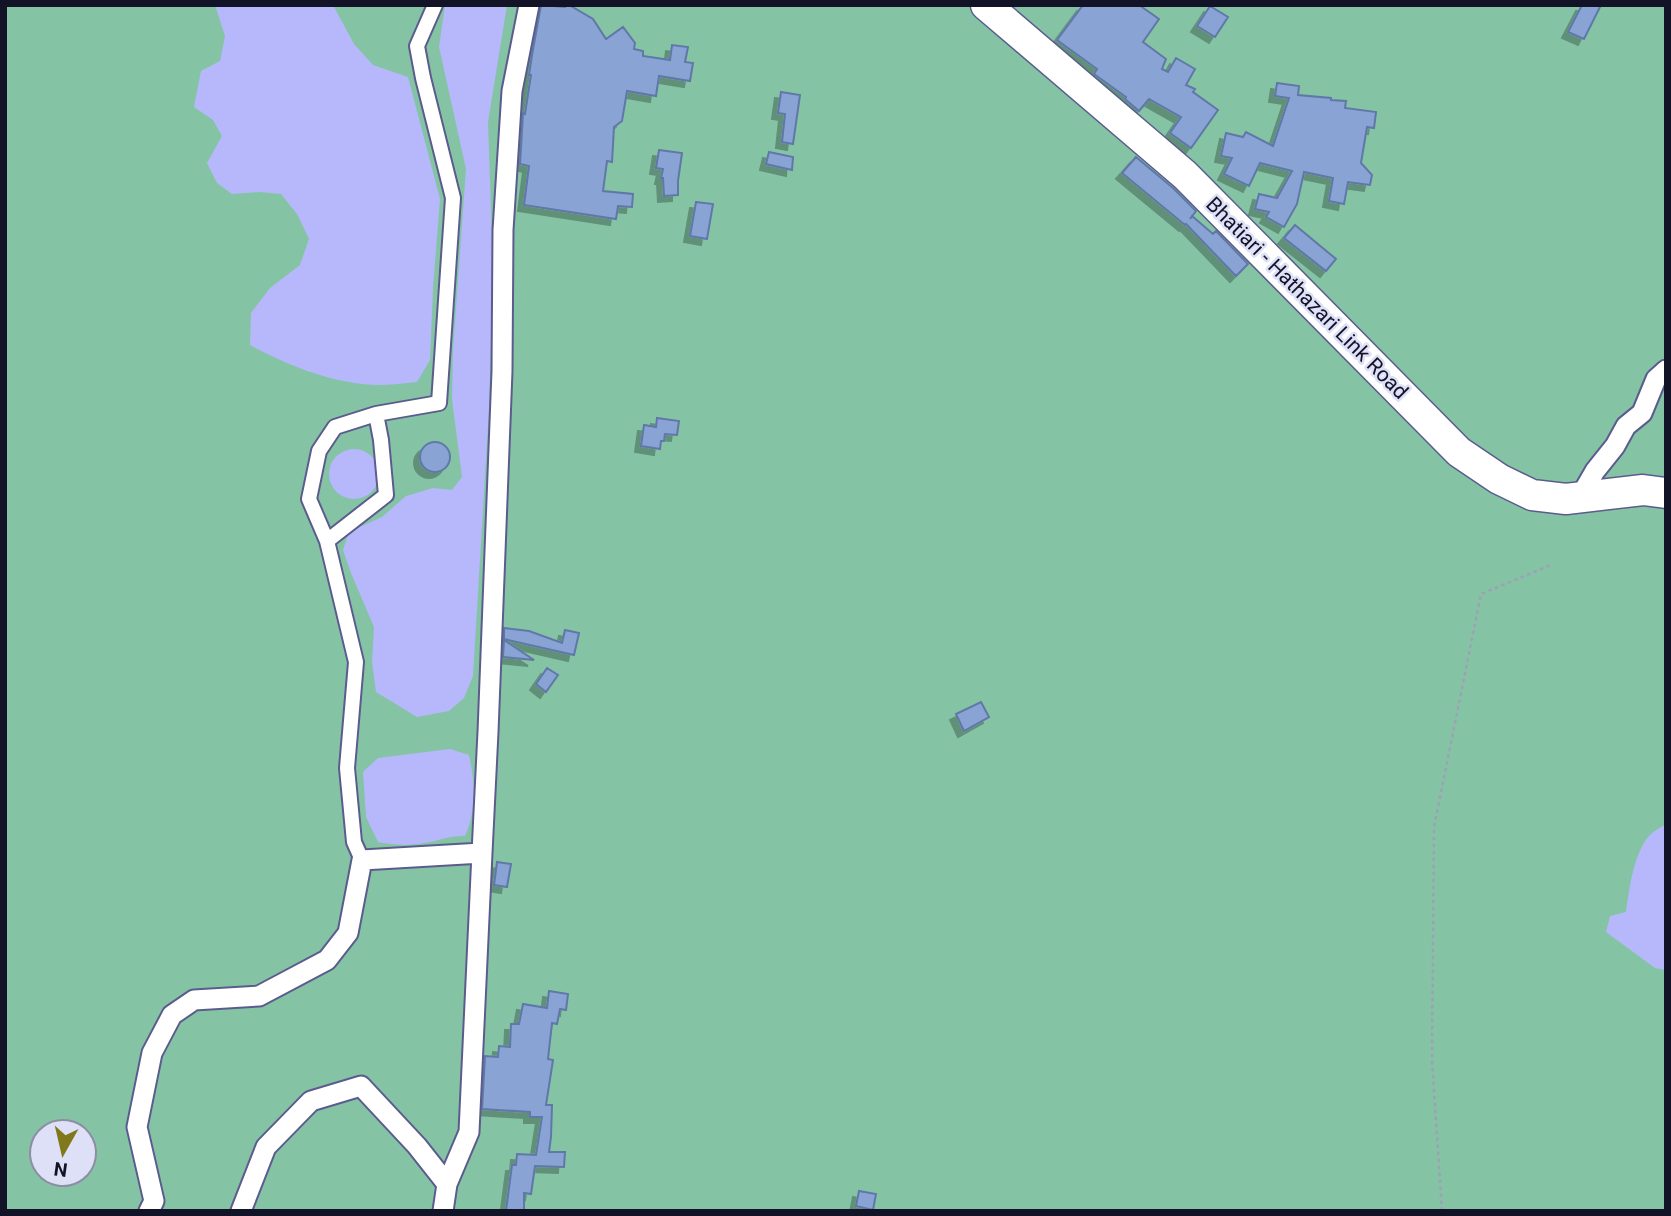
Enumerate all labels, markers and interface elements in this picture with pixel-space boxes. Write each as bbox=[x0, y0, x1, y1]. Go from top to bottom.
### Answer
street label: Bhatiari - Hathazari Link Road bbox=[1201, 192, 1413, 404]
north arrow bbox=[28, 1118, 98, 1188]
text: N bbox=[52, 1157, 69, 1182]

